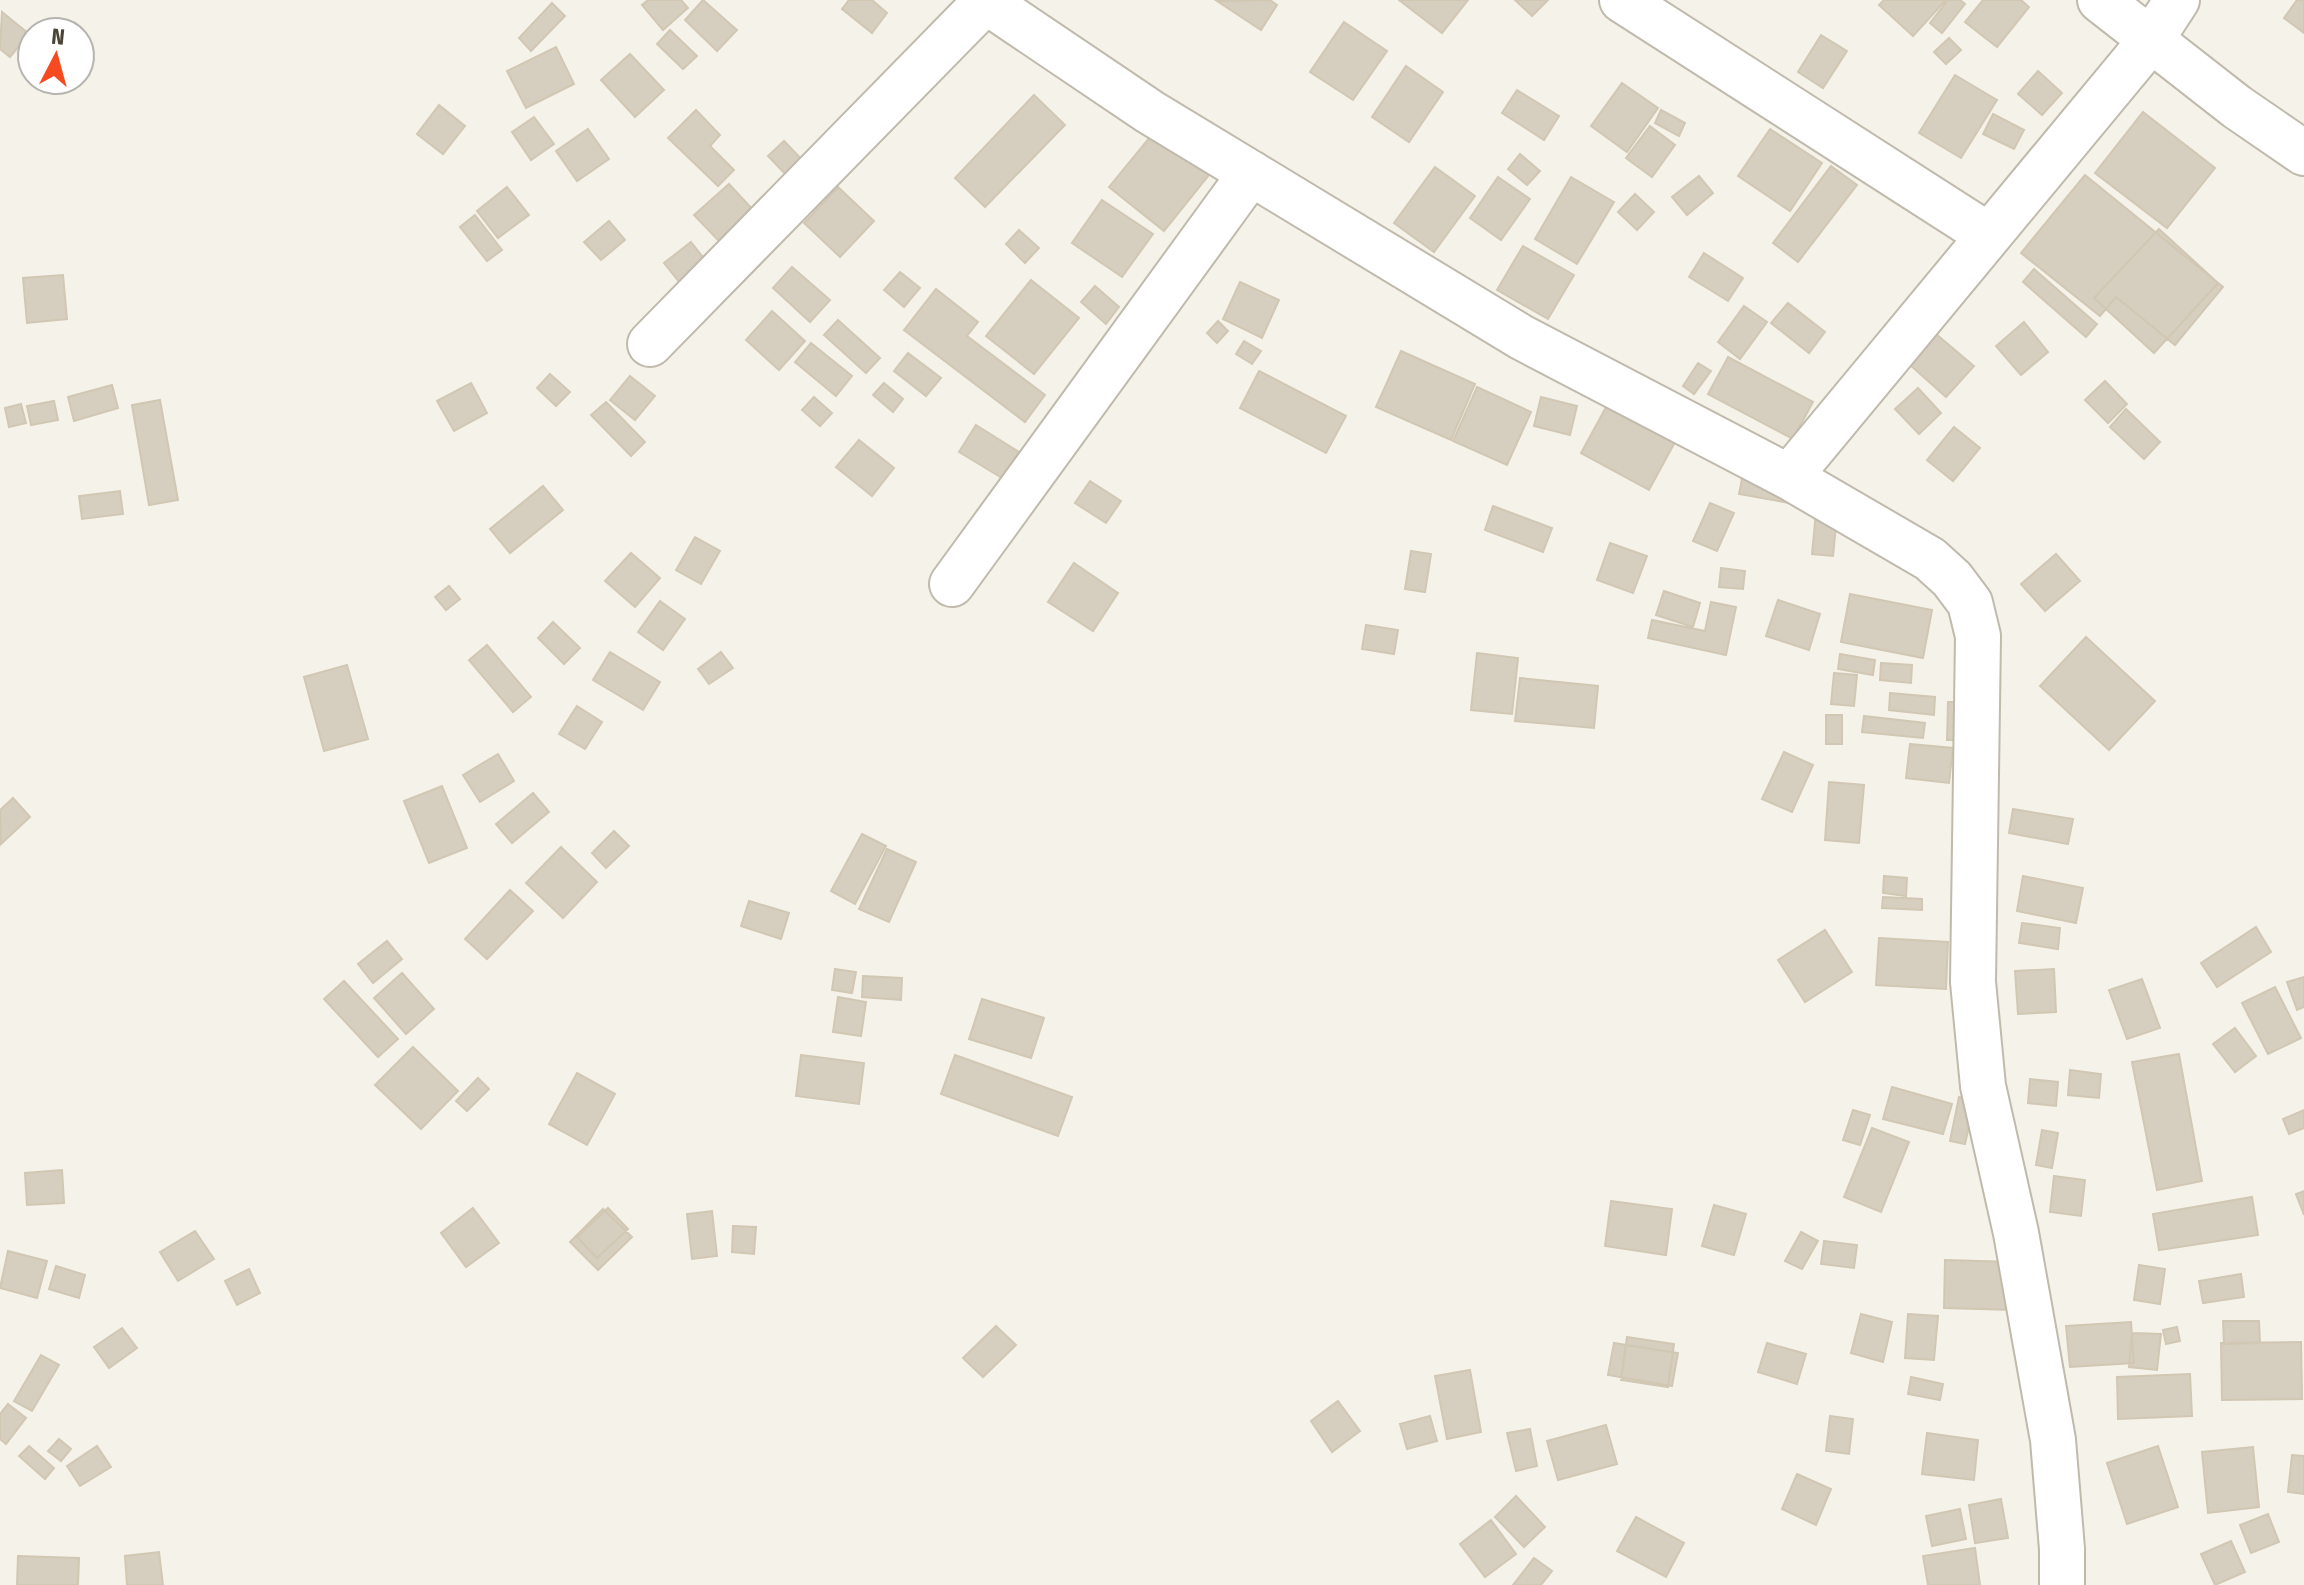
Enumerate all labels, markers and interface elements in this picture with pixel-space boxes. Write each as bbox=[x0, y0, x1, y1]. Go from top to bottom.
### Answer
north arrow bbox=[16, 16, 96, 96]
text: N bbox=[50, 22, 66, 51]

